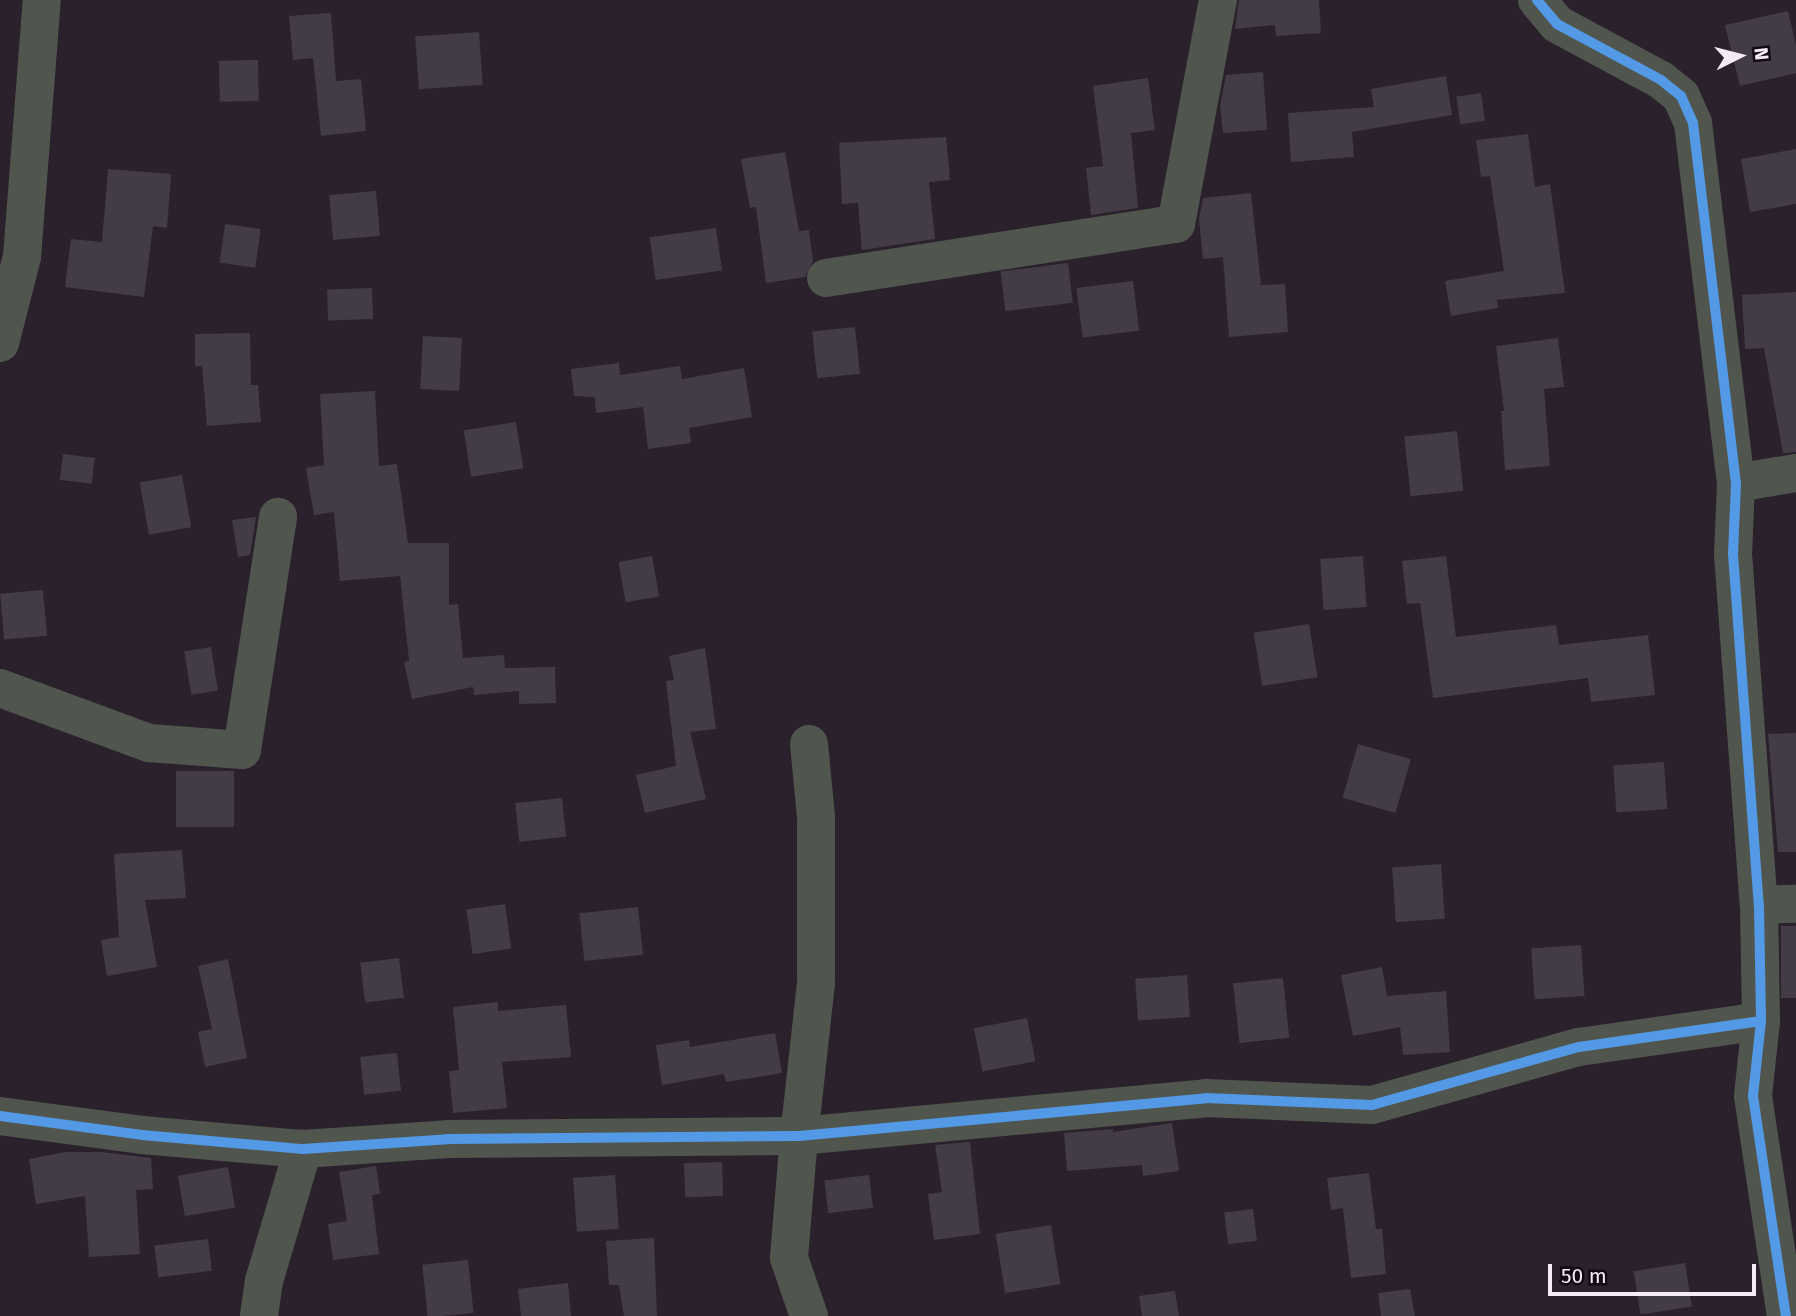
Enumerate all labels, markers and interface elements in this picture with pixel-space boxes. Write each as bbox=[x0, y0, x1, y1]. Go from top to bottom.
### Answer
north arrow bbox=[1705, 21, 1775, 91]
text: N bbox=[1749, 46, 1773, 61]
scale bar bbox=[1551, 1250, 1759, 1294]
text: 50 m bbox=[1561, 1263, 1607, 1289]

